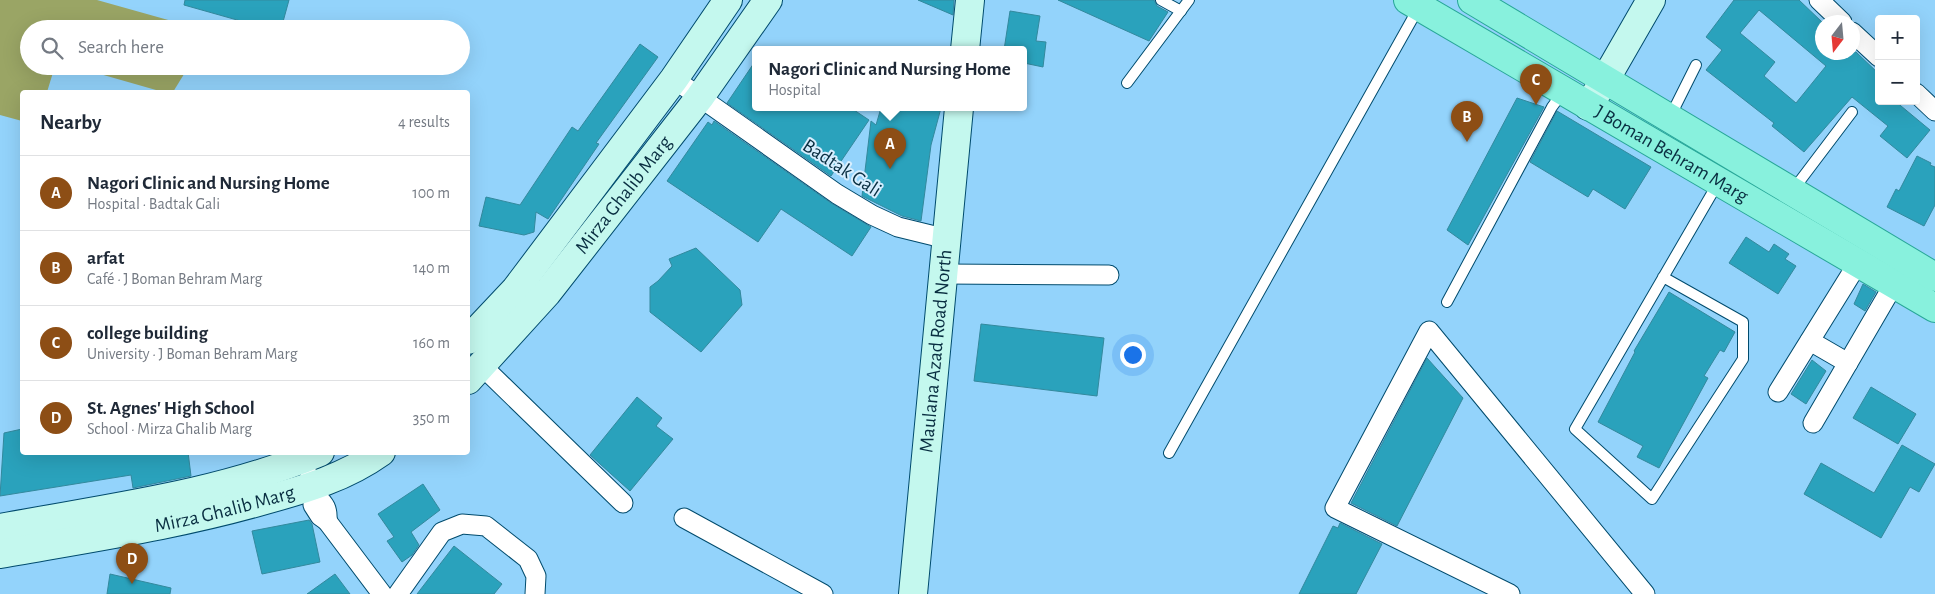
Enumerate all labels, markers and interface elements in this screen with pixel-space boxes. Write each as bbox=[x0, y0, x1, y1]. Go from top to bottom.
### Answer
north arrow bbox=[1815, 15, 1860, 60]
map controls bbox=[1875, 15, 1920, 105]
button: + bbox=[1875, 15, 1920, 60]
search box bbox=[20, 20, 470, 75]
icon: search bbox=[38, 34, 66, 62]
text: Search here bbox=[78, 38, 164, 57]
popup bbox=[752, 46, 1027, 111]
text: Nagori Clinic and Nursing Home bbox=[768, 60, 1011, 79]
button: − bbox=[1875, 60, 1920, 105]
pin: C bbox=[1520, 64, 1552, 105]
text: Hospital bbox=[768, 82, 821, 98]
pin: B bbox=[1451, 101, 1483, 142]
street label: J Boman Behram Marg bbox=[1591, 101, 1752, 207]
text: Nearby bbox=[40, 112, 101, 133]
text: 4 results bbox=[398, 114, 450, 130]
pin: A bbox=[874, 128, 906, 169]
street label: Mirza Ghalib Marg bbox=[572, 132, 676, 258]
street label: Badtak Gali bbox=[799, 135, 885, 201]
text: Nagori Clinic and Nursing Home bbox=[87, 174, 330, 193]
text: A bbox=[51, 185, 61, 201]
text: 100 m bbox=[412, 185, 450, 201]
text: Hospital · Badtak Gali bbox=[87, 196, 220, 212]
text: arfat bbox=[87, 249, 124, 268]
street label: Maulana Azad Road North bbox=[916, 249, 956, 454]
text: B bbox=[51, 260, 61, 276]
text: 140 m bbox=[413, 260, 450, 276]
text: Café · J Boman Behram Marg bbox=[87, 271, 262, 287]
text: college building bbox=[87, 324, 208, 343]
text: C bbox=[52, 335, 60, 351]
text: 160 m bbox=[413, 335, 450, 351]
your location bbox=[1120, 342, 1146, 368]
text: University · J Boman Behram Marg bbox=[87, 346, 298, 362]
text: St. Agnes' High School bbox=[87, 399, 255, 418]
text: D bbox=[51, 410, 61, 426]
text: 350 m bbox=[413, 410, 450, 426]
text: School · Mirza Ghalib Marg bbox=[87, 421, 252, 437]
street label: Mirza Ghalib Marg bbox=[153, 482, 297, 536]
pin: D bbox=[116, 543, 148, 584]

